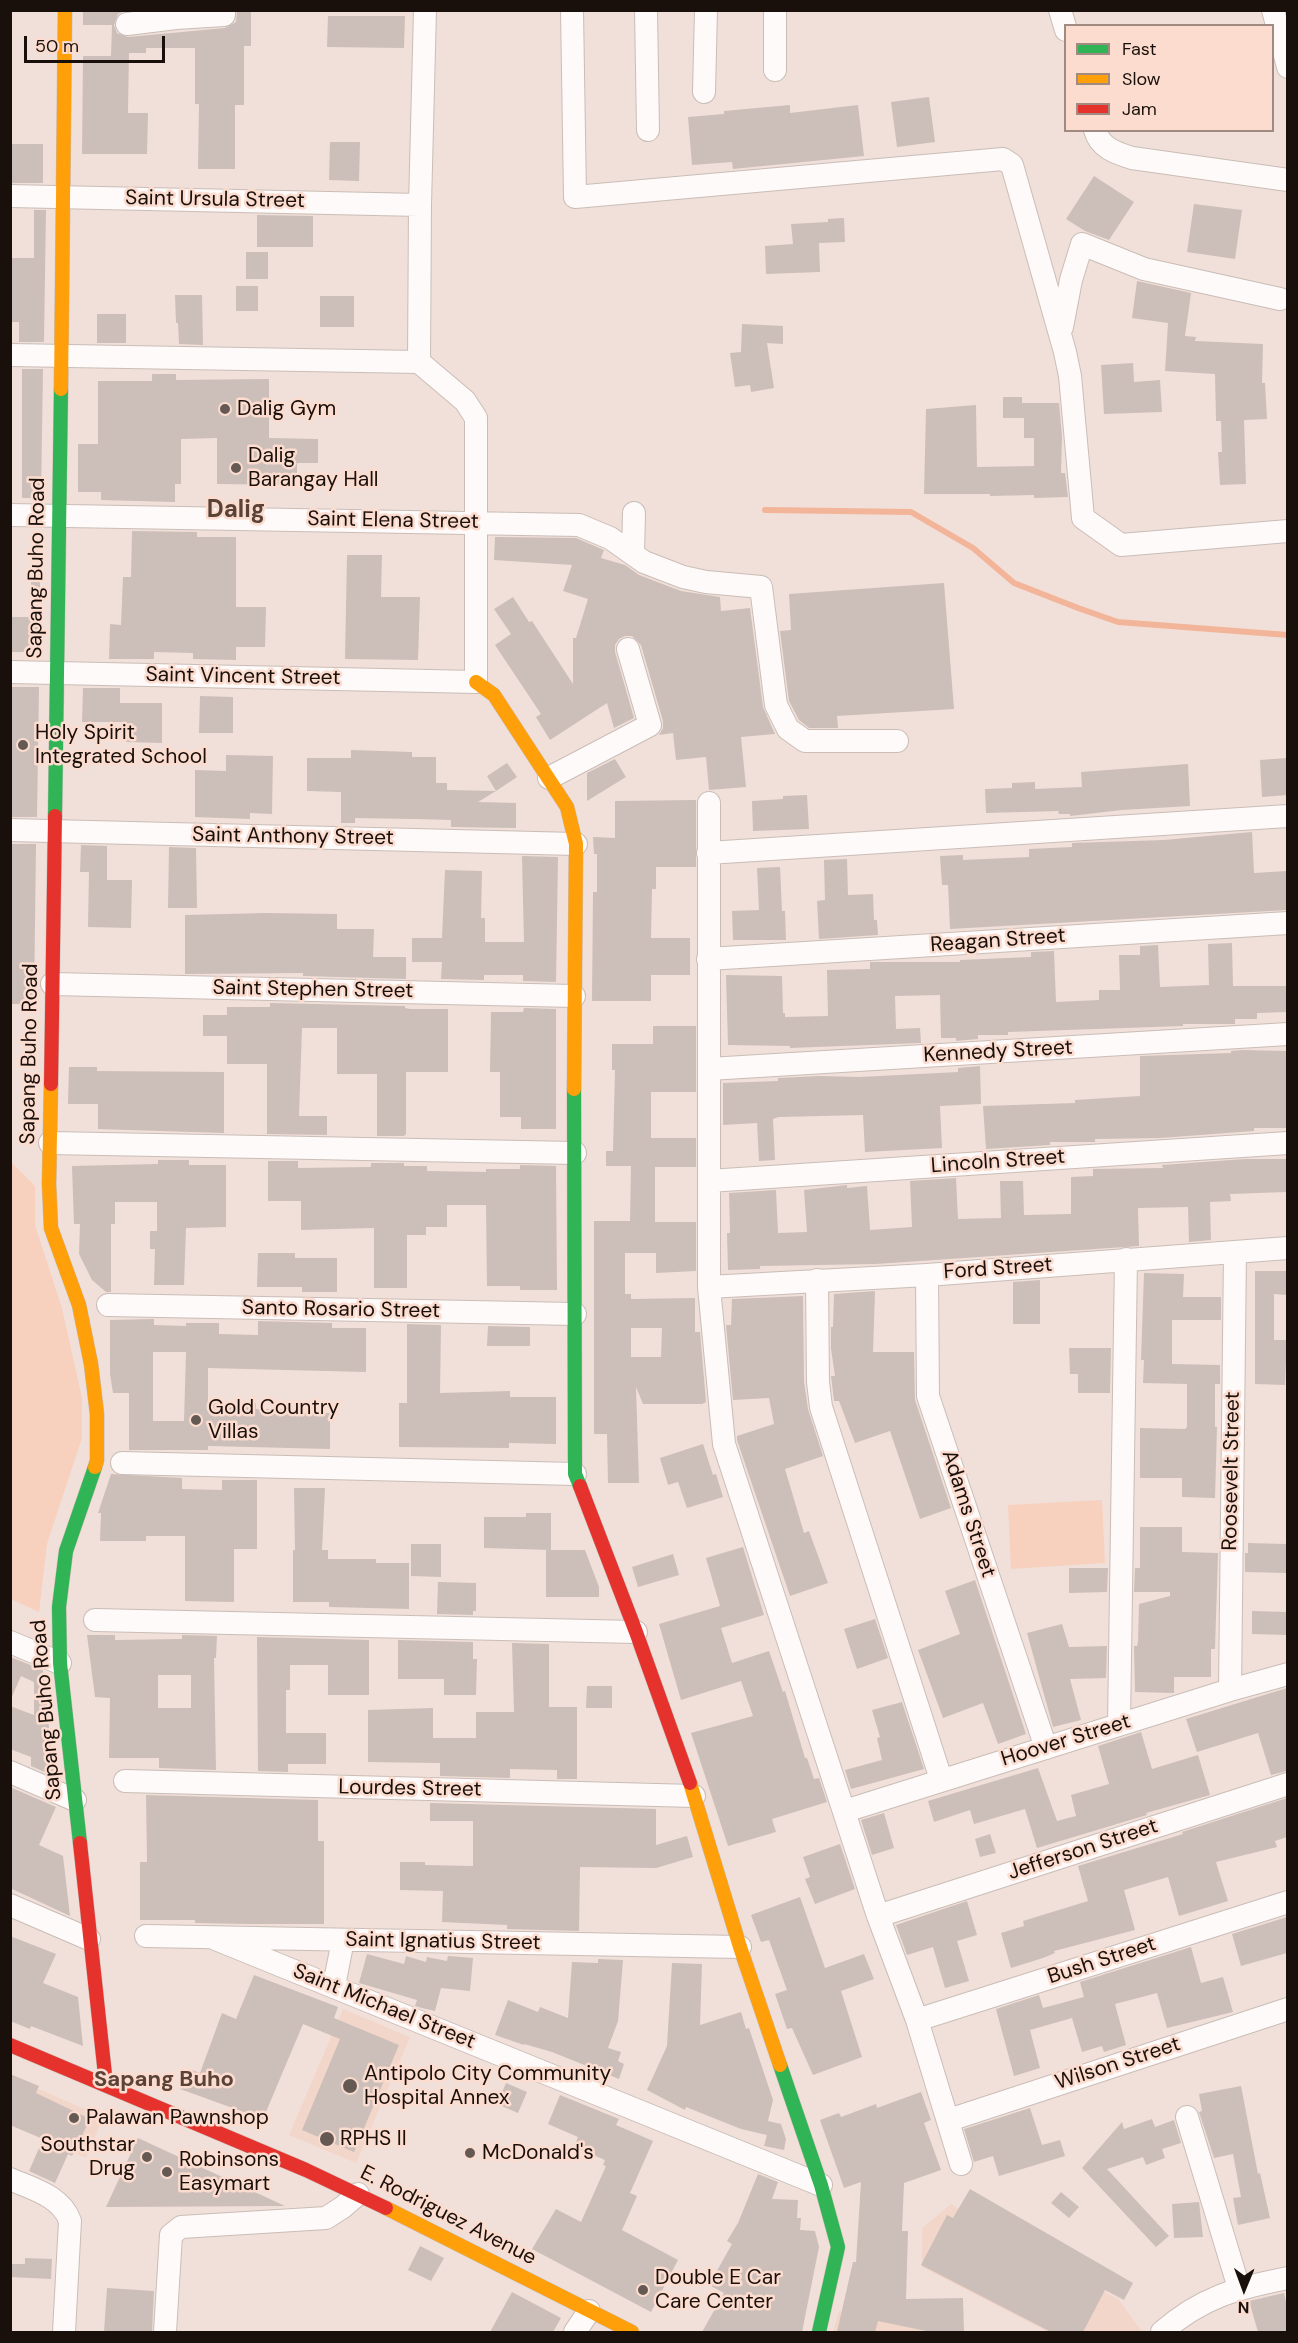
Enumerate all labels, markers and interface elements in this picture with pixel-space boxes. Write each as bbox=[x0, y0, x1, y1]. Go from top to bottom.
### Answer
scale bar bbox=[27, 24, 168, 62]
legend bbox=[1064, 24, 1274, 132]
text: 50 m bbox=[35, 34, 79, 58]
text: Fast bbox=[1122, 37, 1157, 61]
text: Slow bbox=[1122, 67, 1161, 91]
text: Jam bbox=[1122, 97, 1157, 121]
street label: Saint Ursula Street bbox=[125, 186, 305, 214]
place label: Dalig Gym bbox=[237, 396, 336, 422]
marker: Dalig Gym bbox=[218, 402, 232, 416]
place label: Dalig Barangay Hall bbox=[248, 443, 379, 493]
marker: Dalig Barangay Hall bbox=[229, 461, 243, 475]
street label: Sapang Buho Road bbox=[23, 477, 51, 659]
district label: Dalig bbox=[207, 497, 265, 525]
street label: Saint Elena Street bbox=[307, 507, 479, 535]
street label: Saint Vincent Street bbox=[145, 663, 341, 691]
place label: Holy Spirit Integrated School bbox=[35, 720, 207, 770]
marker: Holy Spirit Integrated School bbox=[16, 738, 30, 752]
street label: Saint Anthony Street bbox=[192, 823, 394, 851]
street label: Reagan Street bbox=[930, 924, 1066, 958]
street label: Sapang Buho Road bbox=[16, 963, 44, 1145]
street label: Saint Stephen Street bbox=[212, 976, 414, 1004]
street label: Kennedy Street bbox=[923, 1036, 1073, 1068]
street label: Lincoln Street bbox=[930, 1145, 1066, 1179]
street label: Ford Street bbox=[943, 1253, 1053, 1285]
street label: Santo Rosario Street bbox=[242, 1296, 440, 1324]
street label: Roosevelt Street bbox=[1218, 1391, 1246, 1551]
place label: Gold Country Villas bbox=[208, 1395, 339, 1445]
marker: Gold Country Villas bbox=[189, 1413, 203, 1427]
street label: Adams Street bbox=[936, 1447, 1000, 1581]
street label: Sapang Buho Road bbox=[27, 1619, 67, 1801]
street label: Hoover Street bbox=[998, 1709, 1134, 1773]
street label: Lourdes Street bbox=[338, 1775, 482, 1803]
street label: Jefferson Street bbox=[1005, 1814, 1161, 1886]
street label: Saint Ignatius Street bbox=[345, 1928, 541, 1956]
street label: Bush Street bbox=[1045, 1932, 1159, 1990]
street label: Saint Michael Street bbox=[289, 1959, 479, 2055]
street label: Wilson Street bbox=[1052, 2032, 1184, 2096]
place label: Antipolo City Community Hospital Annex bbox=[364, 2061, 611, 2111]
district label: Sapang Buho bbox=[94, 2067, 234, 2093]
marker: Antipolo City Community Hospital Annex bbox=[341, 2077, 359, 2095]
place label: Palawan Pawnshop bbox=[86, 2105, 269, 2131]
marker: Palawan Pawnshop bbox=[67, 2111, 81, 2125]
place label: RPHS II bbox=[340, 2126, 407, 2152]
marker: RPHS II bbox=[318, 2130, 336, 2148]
place label: Southstar Drug bbox=[41, 2132, 135, 2182]
place label: McDonald's bbox=[482, 2140, 594, 2166]
marker: McDonald's bbox=[463, 2146, 477, 2160]
place label: Robinsons Easymart bbox=[179, 2147, 279, 2197]
marker: Southstar Drug bbox=[140, 2150, 154, 2164]
street label: E. Rodriguez Avenue bbox=[356, 2161, 540, 2271]
marker: Robinsons Easymart bbox=[160, 2165, 174, 2179]
north arrow bbox=[1214, 2259, 1274, 2319]
place label: Double E Car Care Center bbox=[655, 2265, 781, 2315]
marker: Double E Car Care Center bbox=[636, 2283, 650, 2297]
text: N bbox=[1238, 2297, 1250, 2318]

